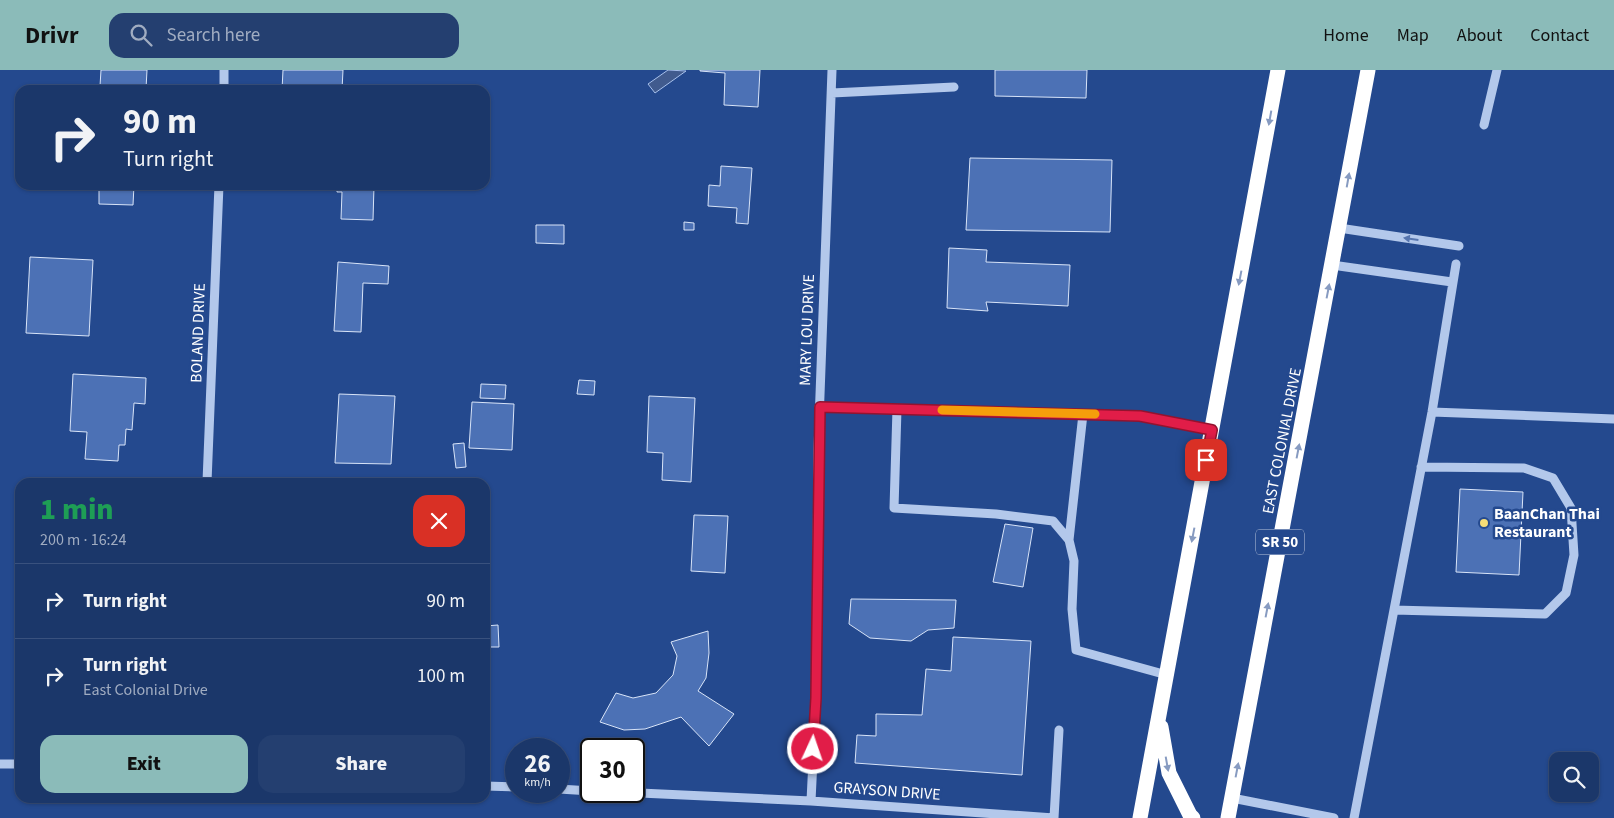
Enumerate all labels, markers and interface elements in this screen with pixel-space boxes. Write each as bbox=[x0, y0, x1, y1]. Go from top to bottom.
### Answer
search box bbox=[109, 13, 459, 58]
text: Drivr bbox=[25, 18, 79, 53]
icon: search bbox=[127, 21, 155, 49]
text: Search here bbox=[167, 22, 260, 49]
text: Home bbox=[1323, 23, 1369, 48]
text: Map bbox=[1397, 23, 1429, 48]
text: About bbox=[1457, 23, 1502, 48]
text: Contact bbox=[1530, 23, 1589, 48]
text: 90 m bbox=[123, 97, 197, 147]
icon: right bbox=[40, 105, 105, 170]
one-way arrow bbox=[1265, 110, 1273, 126]
text: Turn right bbox=[123, 143, 213, 175]
one-way arrow bbox=[1344, 172, 1352, 188]
one-way arrow bbox=[1403, 235, 1419, 243]
one-way arrow bbox=[1236, 270, 1244, 285]
street label: MARY LOU DRIVE bbox=[794, 274, 820, 386]
street label: BOLAND DRIVE bbox=[185, 283, 211, 383]
one-way arrow bbox=[1324, 283, 1332, 299]
street label: EAST COLONIAL DRIVE bbox=[1257, 366, 1307, 516]
pin bbox=[1185, 439, 1227, 481]
one-way arrow bbox=[1294, 442, 1302, 458]
icon: arrive bbox=[1192, 446, 1220, 474]
text: 1 min bbox=[40, 488, 114, 531]
button: close bbox=[413, 495, 465, 547]
place label: BaanChan Thai Restaurant bbox=[1494, 503, 1600, 543]
marker: BaanChan Thai Restaurant bbox=[1478, 517, 1490, 529]
one-way arrow bbox=[1188, 527, 1196, 543]
text: 200 m · 16:24 bbox=[40, 529, 127, 551]
road number: SR 50 bbox=[1256, 530, 1304, 554]
icon: right bbox=[40, 587, 68, 615]
text: Turn right bbox=[83, 588, 167, 615]
text: 90 m bbox=[427, 588, 465, 615]
one-way arrow bbox=[1264, 602, 1272, 618]
text: Turn right bbox=[83, 652, 167, 679]
icon: right bbox=[40, 662, 68, 690]
text: 100 m bbox=[417, 663, 465, 690]
text: East Colonial Drive bbox=[83, 679, 208, 701]
position arrow bbox=[786, 722, 838, 774]
button: Exit bbox=[40, 735, 248, 793]
button: Share bbox=[258, 735, 465, 793]
speed limit sign: 30 bbox=[580, 738, 645, 803]
text: 26 bbox=[524, 746, 551, 782]
map controls bbox=[1549, 752, 1599, 802]
button: search bbox=[1549, 752, 1599, 802]
one-way arrow bbox=[1164, 756, 1172, 772]
one-way arrow bbox=[1234, 762, 1242, 778]
text: km/h bbox=[524, 774, 551, 791]
street label: GRAYSON DRIVE bbox=[833, 776, 941, 806]

